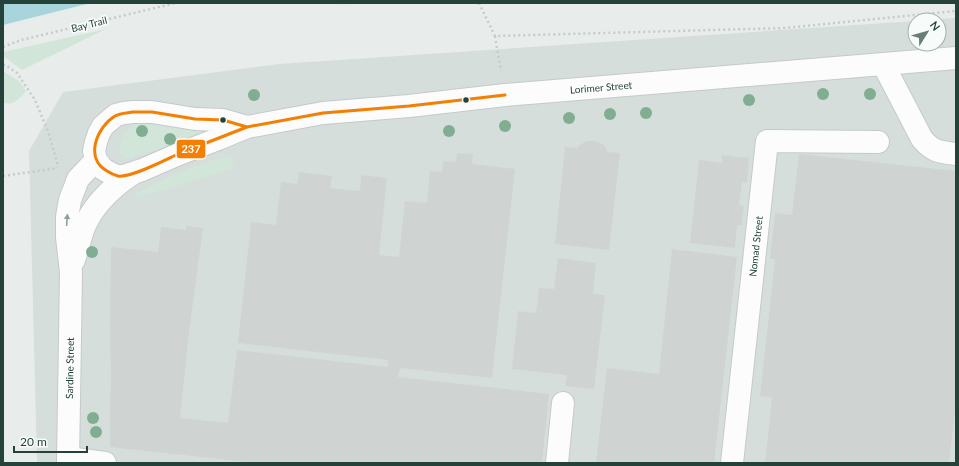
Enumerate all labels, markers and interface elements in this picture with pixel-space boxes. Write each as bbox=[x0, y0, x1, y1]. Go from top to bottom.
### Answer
north arrow bbox=[907, 12, 947, 52]
street label: Bay Trail bbox=[70, 14, 108, 34]
text: N bbox=[928, 18, 943, 33]
street label: Lorimer Street bbox=[569, 79, 633, 96]
unlabelled marker bbox=[461, 95, 471, 105]
unlabelled marker bbox=[218, 115, 228, 125]
line badge: 237 bbox=[176, 139, 206, 159]
text: 237 bbox=[181, 142, 201, 155]
one-way arrow bbox=[64, 214, 71, 226]
street label: Nomad Street bbox=[746, 215, 765, 277]
street label: Sardine Street bbox=[63, 337, 76, 399]
scale bar bbox=[14, 428, 87, 454]
text: 20 m bbox=[20, 434, 47, 449]

